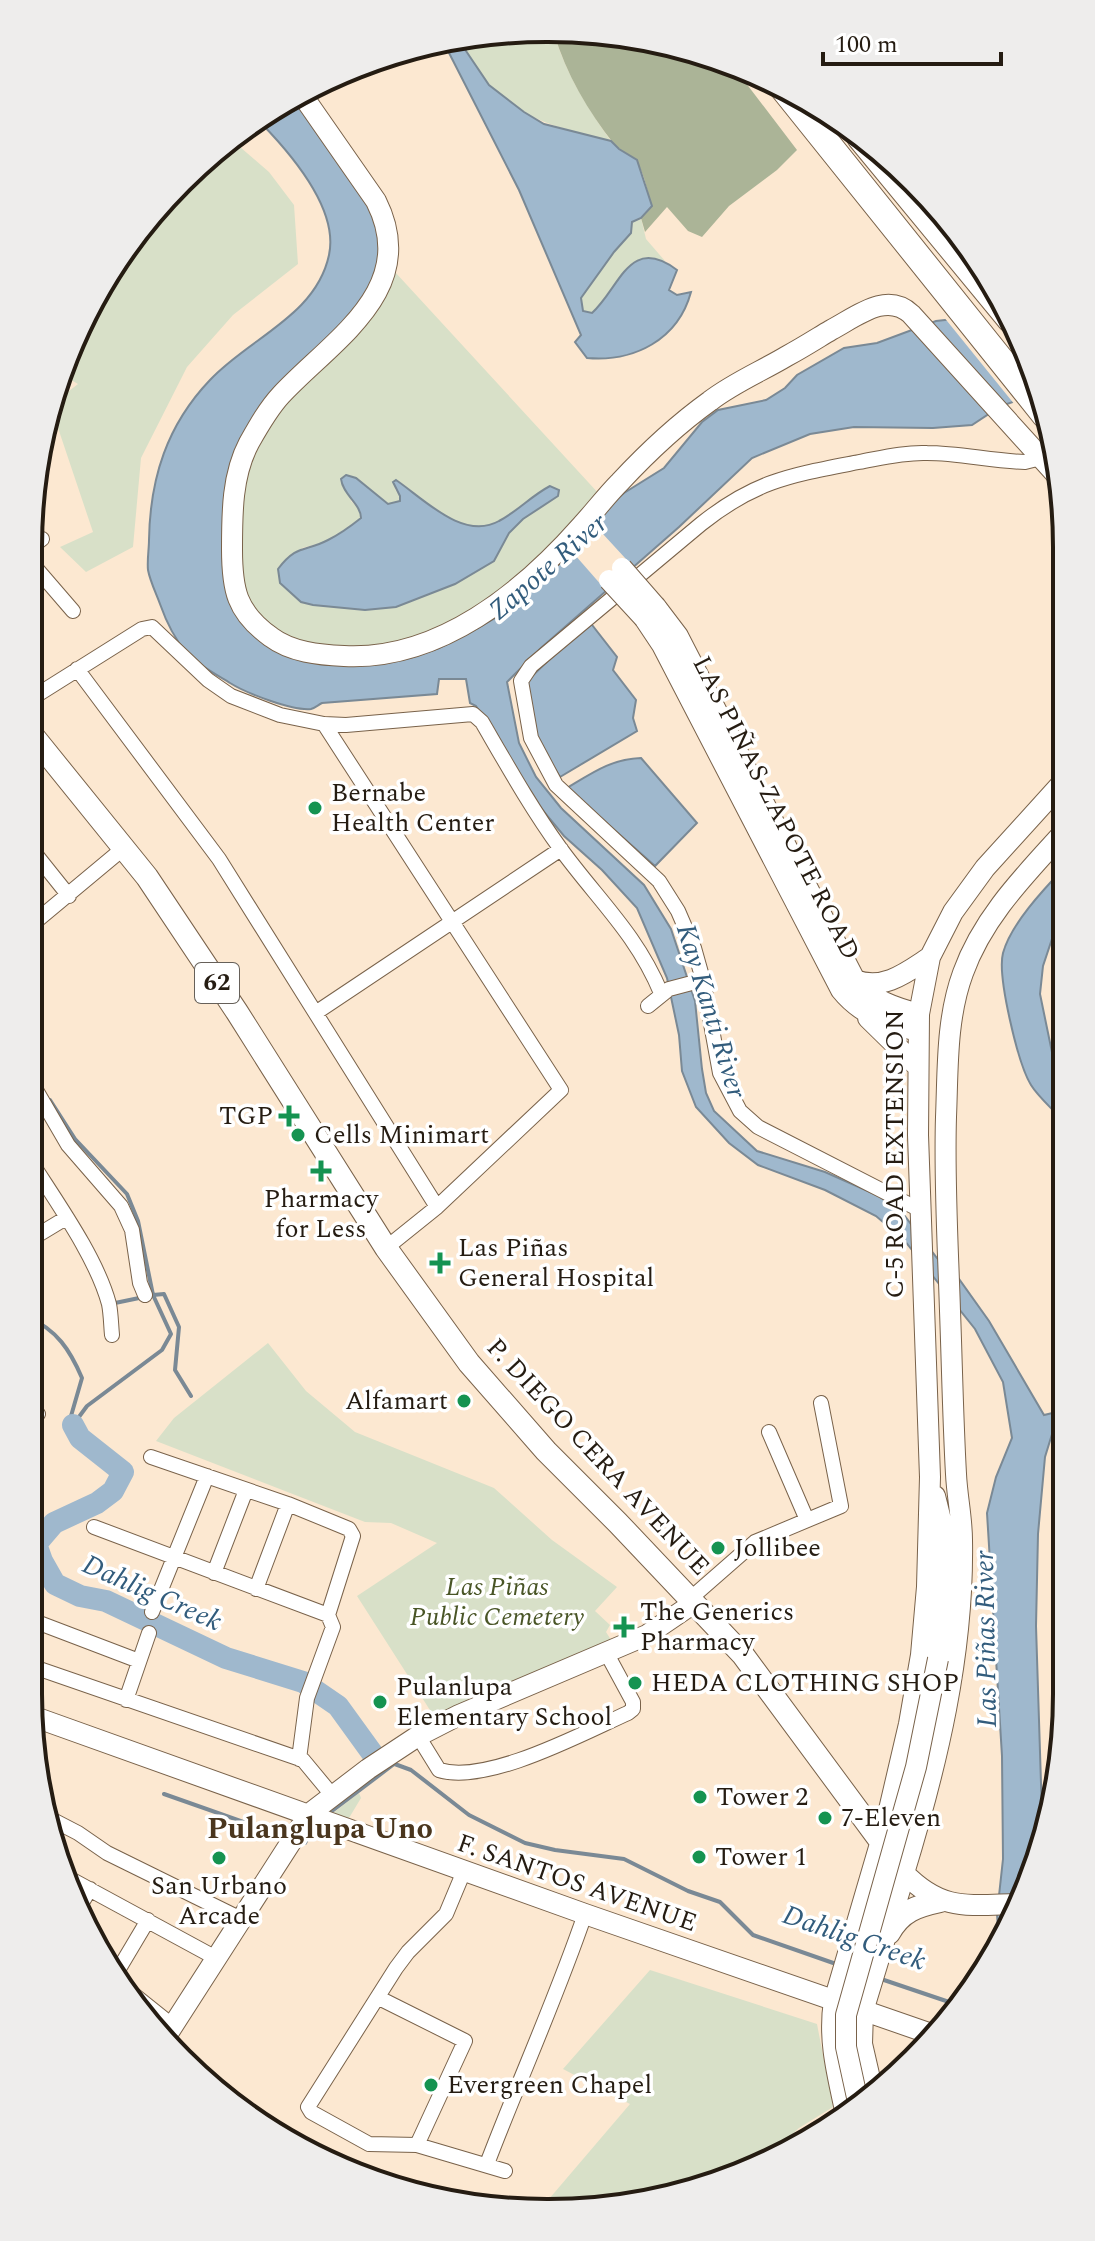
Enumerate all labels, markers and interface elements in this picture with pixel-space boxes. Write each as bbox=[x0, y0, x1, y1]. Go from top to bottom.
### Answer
scale bar bbox=[823, 16, 1001, 66]
text: 100 m bbox=[835, 27, 898, 63]
water label: Zapote River bbox=[479, 503, 617, 631]
street label: LAS PIÑAS-ZAPOTE ROAD bbox=[682, 649, 870, 967]
place label: Bernabe Health Center bbox=[331, 773, 495, 843]
marker: Bernabe Health Center bbox=[306, 799, 324, 817]
water label: Kay Kanti River bbox=[664, 918, 758, 1104]
road number: 62 bbox=[195, 963, 239, 1003]
street label: C-5 ROAD EXTENSION bbox=[875, 1010, 915, 1298]
place label: TGP bbox=[219, 1096, 273, 1136]
marker: TGP bbox=[280, 1107, 298, 1125]
place label: Cells Minimart bbox=[314, 1115, 489, 1155]
marker: Cells Minimart bbox=[289, 1126, 307, 1144]
marker: Pharmacy for Less bbox=[312, 1162, 330, 1180]
place label: Pharmacy for Less bbox=[264, 1179, 380, 1249]
place label: Las Piñas General Hospital bbox=[458, 1228, 654, 1298]
marker: Las Piñas General Hospital bbox=[429, 1252, 451, 1274]
street label: P. DIEGO CERA AVENUE bbox=[477, 1329, 719, 1585]
place label: Alfamart bbox=[345, 1381, 448, 1421]
marker: Alfamart bbox=[455, 1392, 473, 1410]
place label: Jollibee bbox=[734, 1528, 821, 1568]
marker: Jollibee bbox=[709, 1539, 727, 1557]
water label: Dahlig Creek bbox=[75, 1543, 229, 1643]
water label: Las Piñas River bbox=[963, 1550, 1009, 1728]
park label: Las Piñas Public Cemetery bbox=[410, 1567, 585, 1637]
place label: The Generics Pharmacy bbox=[640, 1592, 794, 1662]
marker: The Generics Pharmacy bbox=[615, 1618, 633, 1636]
place label: HEDA CLOTHING SHOP bbox=[651, 1663, 959, 1703]
place label: Pulanlupa Elementary School bbox=[396, 1667, 612, 1737]
marker: HEDA CLOTHING SHOP bbox=[626, 1674, 644, 1692]
marker: Pulanlupa Elementary School bbox=[371, 1693, 389, 1711]
place label: Tower 2 bbox=[716, 1777, 808, 1817]
marker: Tower 2 bbox=[691, 1788, 709, 1806]
place label: 7-Eleven bbox=[841, 1798, 941, 1838]
district label: Pulanglupa Uno bbox=[207, 1806, 433, 1852]
marker: 7-Eleven bbox=[816, 1809, 834, 1827]
street label: F. SANTOS AVENUE bbox=[452, 1823, 702, 1943]
place label: Tower 1 bbox=[715, 1837, 807, 1877]
marker: Tower 1 bbox=[690, 1848, 708, 1866]
marker: San Urbano Arcade bbox=[210, 1849, 228, 1867]
place label: San Urbano Arcade bbox=[151, 1866, 287, 1936]
water label: Dahlig Creek bbox=[776, 1893, 932, 1983]
place label: Evergreen Chapel bbox=[447, 2065, 652, 2105]
marker: Evergreen Chapel bbox=[422, 2076, 440, 2094]

